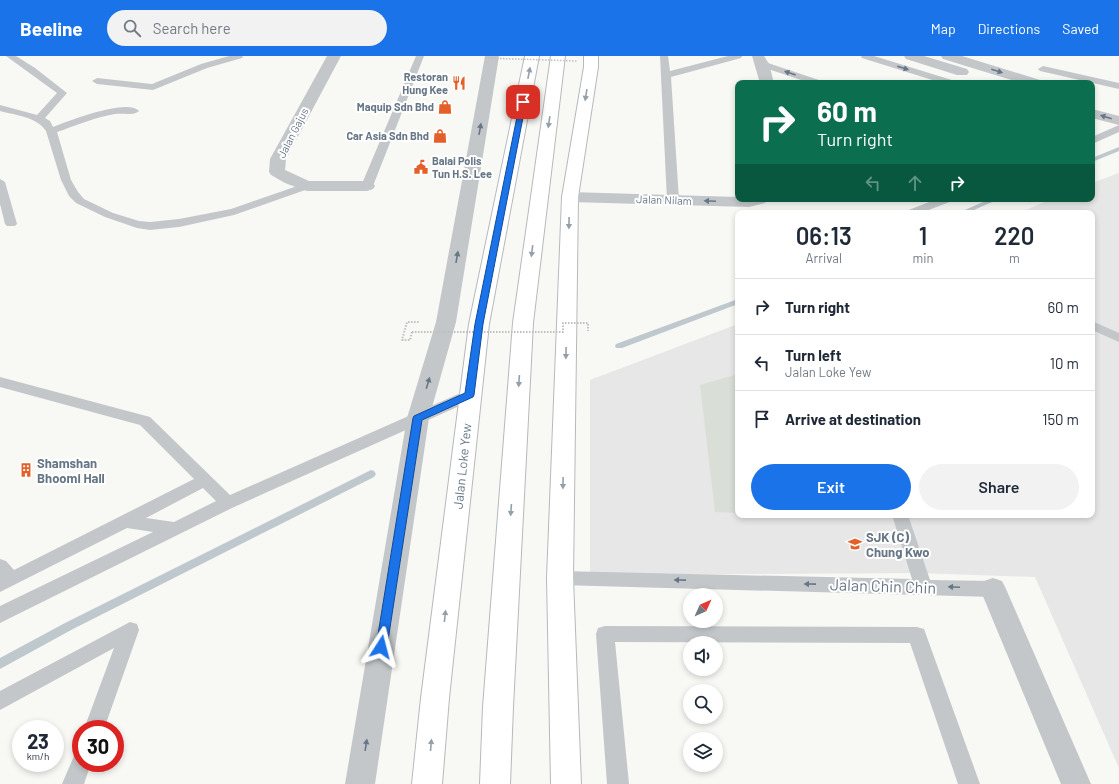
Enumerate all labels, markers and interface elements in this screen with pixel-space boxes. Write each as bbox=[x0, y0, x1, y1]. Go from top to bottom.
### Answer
search box bbox=[107, 10, 387, 46]
text: Beeline bbox=[20, 17, 83, 40]
icon: search bbox=[121, 17, 143, 39]
text: Search here bbox=[153, 19, 231, 37]
text: Map bbox=[931, 20, 956, 37]
text: Directions bbox=[978, 20, 1040, 37]
text: Saved bbox=[1062, 20, 1099, 37]
one-way arrow bbox=[897, 65, 909, 71]
one-way arrow bbox=[526, 67, 532, 79]
one-way arrow bbox=[991, 68, 1003, 74]
place label: Restoran Hung Kee bbox=[402, 70, 448, 96]
one-way arrow bbox=[784, 70, 796, 76]
restaurant icon: Restoran Hung Kee bbox=[451, 75, 467, 91]
pin bbox=[506, 85, 540, 119]
one-way arrow bbox=[583, 89, 589, 101]
icon: arrive bbox=[512, 91, 534, 113]
text: 60 m bbox=[817, 94, 877, 128]
icon: right bbox=[751, 96, 803, 148]
shop icon: Maquip Sdn Bhd bbox=[437, 99, 453, 115]
place label: Maquip Sdn Bhd bbox=[357, 100, 434, 113]
street label: Jalan Gajus bbox=[274, 106, 311, 160]
one-way arrow bbox=[1099, 114, 1111, 120]
one-way arrow bbox=[546, 116, 552, 128]
one-way arrow bbox=[477, 122, 483, 135]
shop icon: Car Asia Sdn Bhd bbox=[432, 128, 448, 144]
text: Turn right bbox=[817, 128, 893, 150]
place label: Car Asia Sdn Bhd bbox=[346, 129, 429, 142]
place label: Balai Polis Tun H.S. Lee bbox=[432, 154, 492, 180]
public building icon: Balai Polis Tun H.S. Lee bbox=[413, 159, 429, 175]
icon: left bbox=[862, 172, 884, 194]
icon: ahead bbox=[904, 172, 926, 194]
icon: right bbox=[946, 172, 968, 194]
street label: Jalan Nilam bbox=[636, 192, 692, 207]
one-way arrow bbox=[703, 198, 716, 204]
one-way arrow bbox=[566, 217, 572, 230]
text: 06:13 bbox=[796, 221, 852, 250]
text: 1 bbox=[919, 221, 927, 250]
text: 220 bbox=[994, 221, 1034, 250]
one-way arrow bbox=[529, 245, 535, 257]
text: Arrival bbox=[806, 250, 842, 266]
text: min bbox=[912, 250, 934, 266]
text: m bbox=[1009, 250, 1020, 266]
one-way arrow bbox=[455, 251, 461, 263]
icon: right bbox=[751, 296, 773, 318]
text: Turn right bbox=[785, 298, 850, 316]
text: 60 m bbox=[1047, 298, 1079, 316]
text: Turn left bbox=[785, 346, 841, 364]
one-way arrow bbox=[563, 347, 569, 360]
icon: left bbox=[751, 352, 773, 374]
text: 10 m bbox=[1050, 354, 1079, 372]
text: Jalan Loke Yew bbox=[785, 364, 871, 380]
one-way arrow bbox=[516, 375, 523, 387]
one-way arrow bbox=[425, 377, 431, 389]
icon: arrive bbox=[751, 408, 773, 430]
text: Arrive at destination bbox=[785, 410, 921, 428]
text: 150 m bbox=[1042, 410, 1079, 428]
street label: Jalan Loke Yew bbox=[450, 422, 474, 510]
place label: Shamshan Bhoomi Hall bbox=[37, 455, 105, 486]
building icon: Shamshan Bhoomi Hall bbox=[18, 462, 34, 478]
button: Exit bbox=[751, 464, 911, 510]
button: Share bbox=[919, 464, 1079, 510]
one-way arrow bbox=[560, 477, 566, 490]
one-way arrow bbox=[507, 504, 514, 516]
place label: SJK (C) Chung Kwo bbox=[866, 529, 930, 560]
school or university icon: SJK (C) Chung Kwo bbox=[847, 536, 863, 552]
street label: Jalan Chin Chin bbox=[830, 574, 937, 597]
one-way arrow bbox=[673, 577, 686, 583]
one-way arrow bbox=[804, 580, 816, 587]
one-way arrow bbox=[948, 584, 960, 591]
north arrow bbox=[683, 588, 723, 628]
map controls bbox=[683, 588, 723, 772]
one-way arrow bbox=[441, 610, 448, 622]
position arrow bbox=[360, 626, 402, 668]
button: sound bbox=[683, 636, 723, 676]
button: search bbox=[683, 684, 723, 724]
speed limit sign: 30 bbox=[72, 720, 124, 772]
text: 23 bbox=[27, 729, 49, 753]
button: layers bbox=[683, 732, 723, 772]
one-way arrow bbox=[363, 739, 369, 752]
one-way arrow bbox=[427, 739, 434, 751]
text: km/h bbox=[27, 750, 49, 762]

